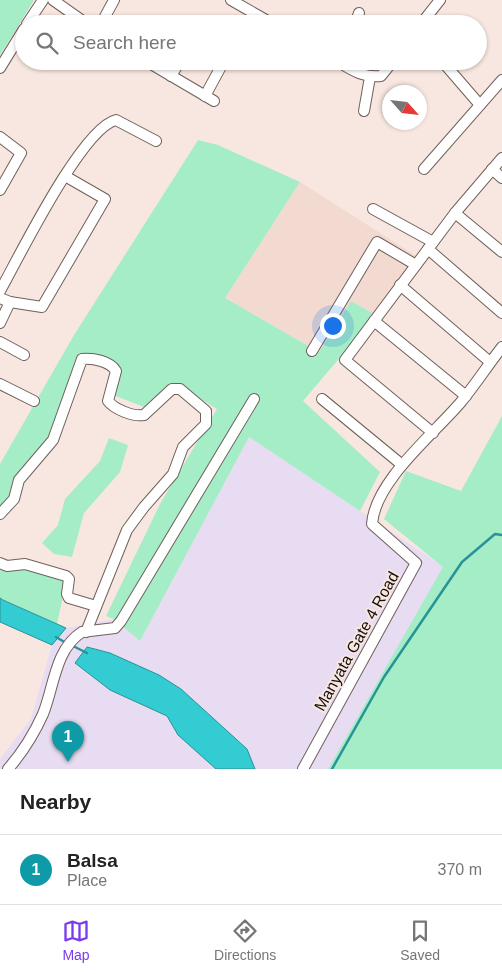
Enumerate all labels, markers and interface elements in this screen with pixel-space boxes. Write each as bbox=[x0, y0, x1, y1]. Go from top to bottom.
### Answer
search box bbox=[15, 15, 487, 70]
icon: search bbox=[33, 29, 61, 57]
text: Search here bbox=[73, 32, 177, 53]
north arrow bbox=[382, 85, 427, 130]
your location bbox=[320, 313, 346, 339]
street label: Manyata Gate 4 Road bbox=[311, 569, 402, 714]
pin: 1 bbox=[52, 721, 84, 762]
text: Nearby bbox=[20, 790, 91, 813]
text: Balsa bbox=[67, 850, 118, 871]
text: 1 bbox=[32, 861, 40, 878]
text: 370 m bbox=[438, 861, 482, 878]
text: Place bbox=[67, 872, 107, 889]
tab: Map bbox=[62, 917, 90, 963]
tab: Directions bbox=[214, 917, 276, 963]
tab: Saved bbox=[400, 917, 440, 963]

